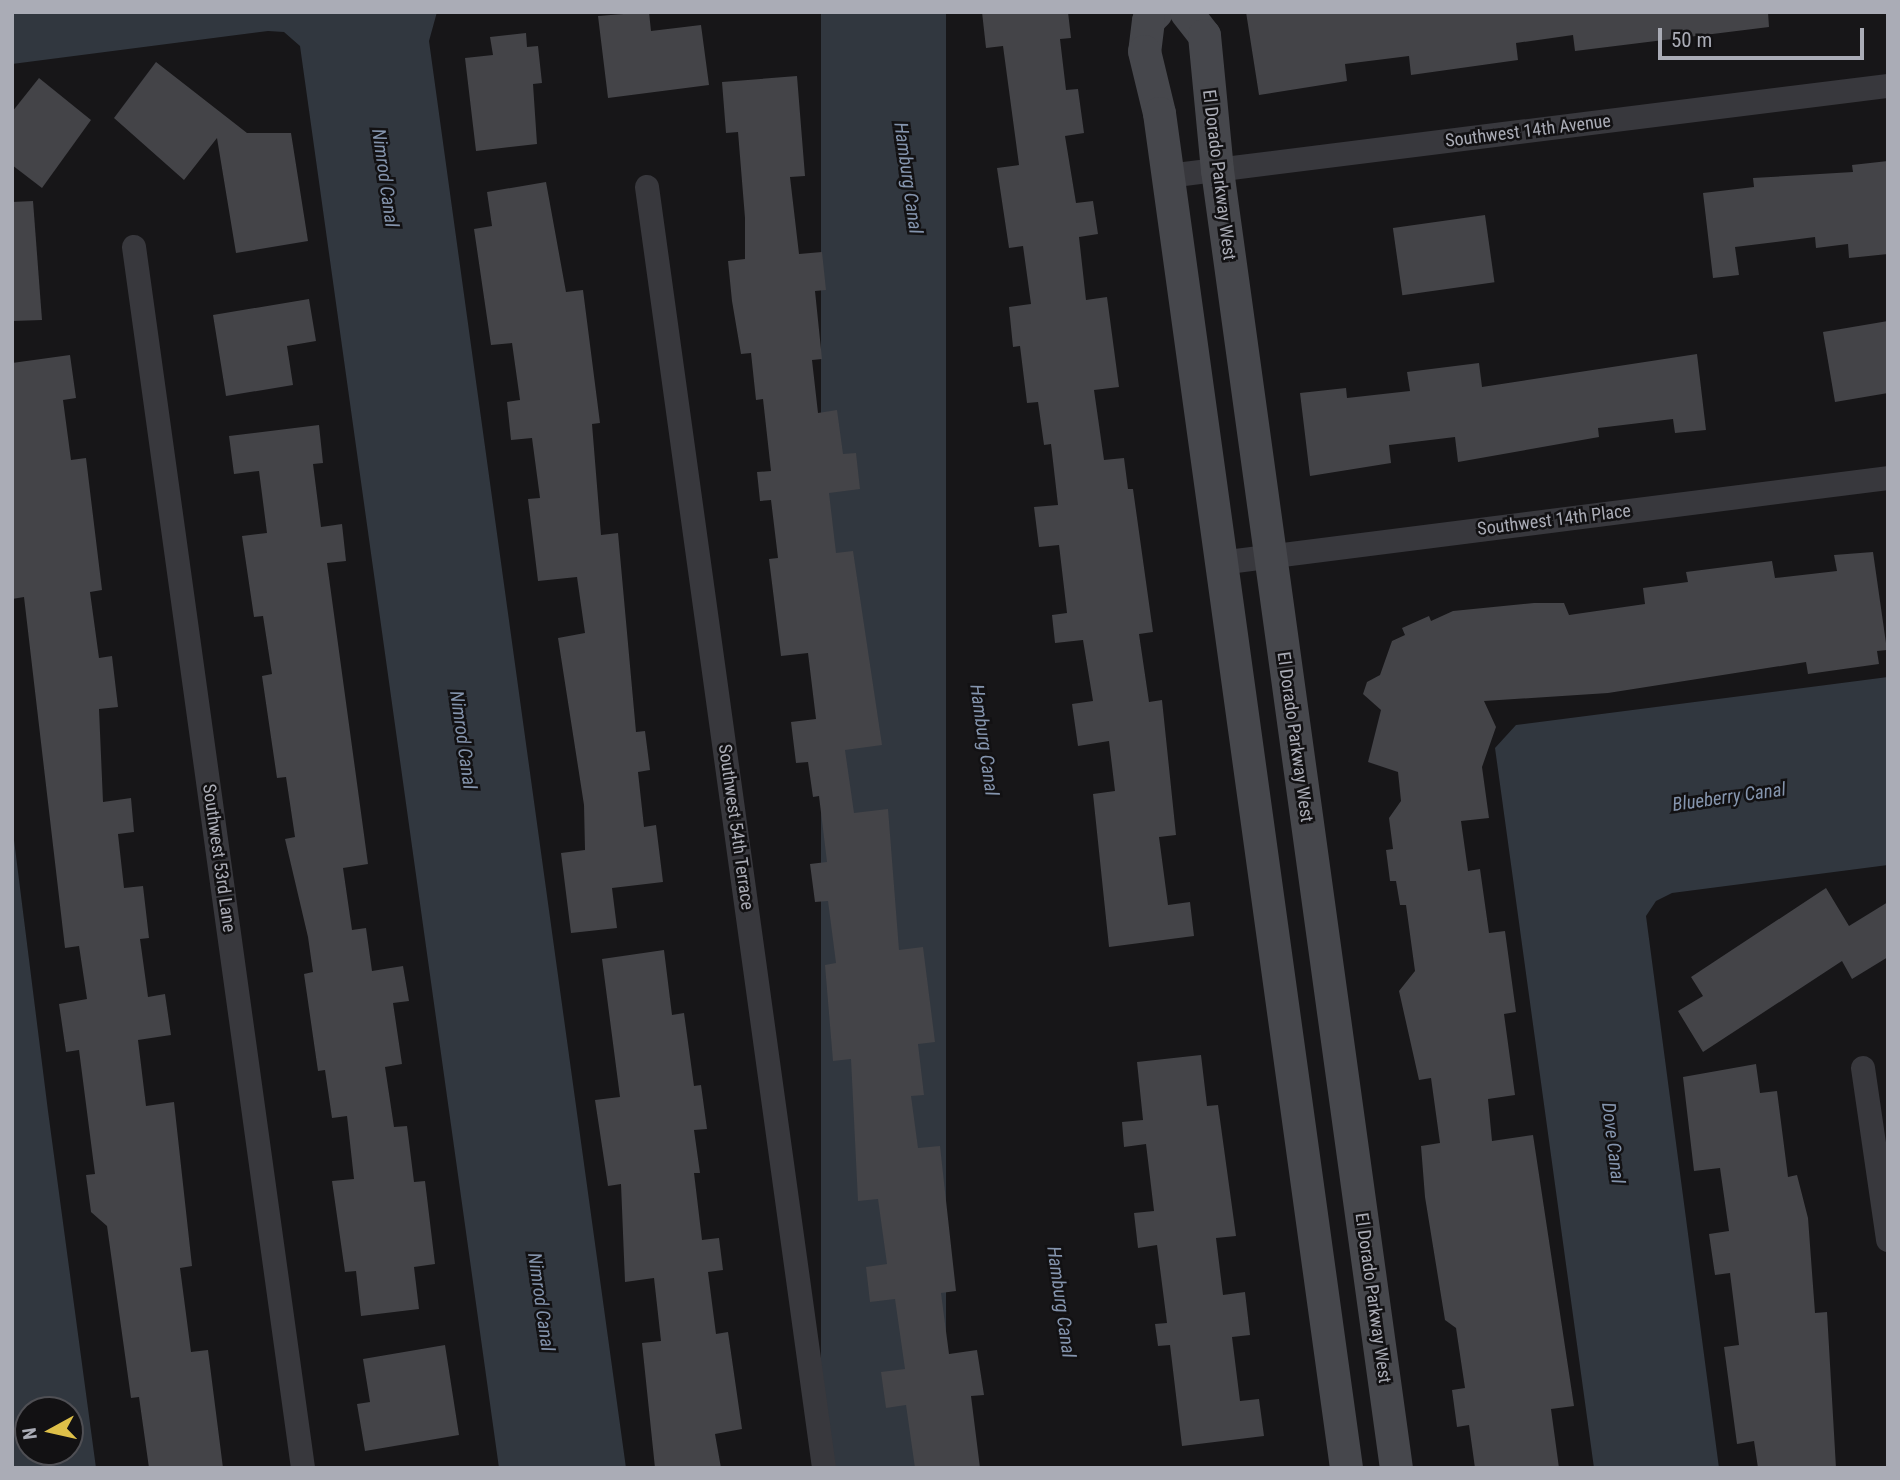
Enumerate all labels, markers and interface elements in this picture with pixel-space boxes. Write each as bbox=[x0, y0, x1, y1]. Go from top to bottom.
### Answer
scale bar bbox=[1662, 14, 1868, 58]
text: 50 m bbox=[1671, 28, 1712, 52]
street label: El Dorado Parkway West bbox=[1198, 88, 1240, 262]
street label: Southwest 14th Avenue bbox=[1444, 110, 1612, 152]
water label: Hamburg Canal bbox=[889, 121, 927, 235]
water label: Nimrod Canal bbox=[367, 127, 403, 229]
street label: Southwest 14th Place bbox=[1476, 500, 1632, 540]
street label: El Dorado Parkway West bbox=[1272, 650, 1318, 824]
water label: Hamburg Canal bbox=[965, 683, 1003, 797]
water label: Nimrod Canal bbox=[445, 689, 481, 791]
street label: Southwest 54th Terrace bbox=[714, 742, 758, 912]
water label: Blueberry Canal bbox=[1671, 778, 1787, 816]
street label: Southwest 53rd Lane bbox=[198, 783, 240, 933]
water label: Dove Canal bbox=[1597, 1101, 1629, 1185]
street label: El Dorado Parkway West bbox=[1350, 1211, 1396, 1385]
water label: Hamburg Canal bbox=[1042, 1245, 1080, 1359]
water label: Nimrod Canal bbox=[523, 1251, 559, 1353]
north arrow bbox=[14, 1396, 84, 1466]
text: N bbox=[17, 1426, 42, 1441]

